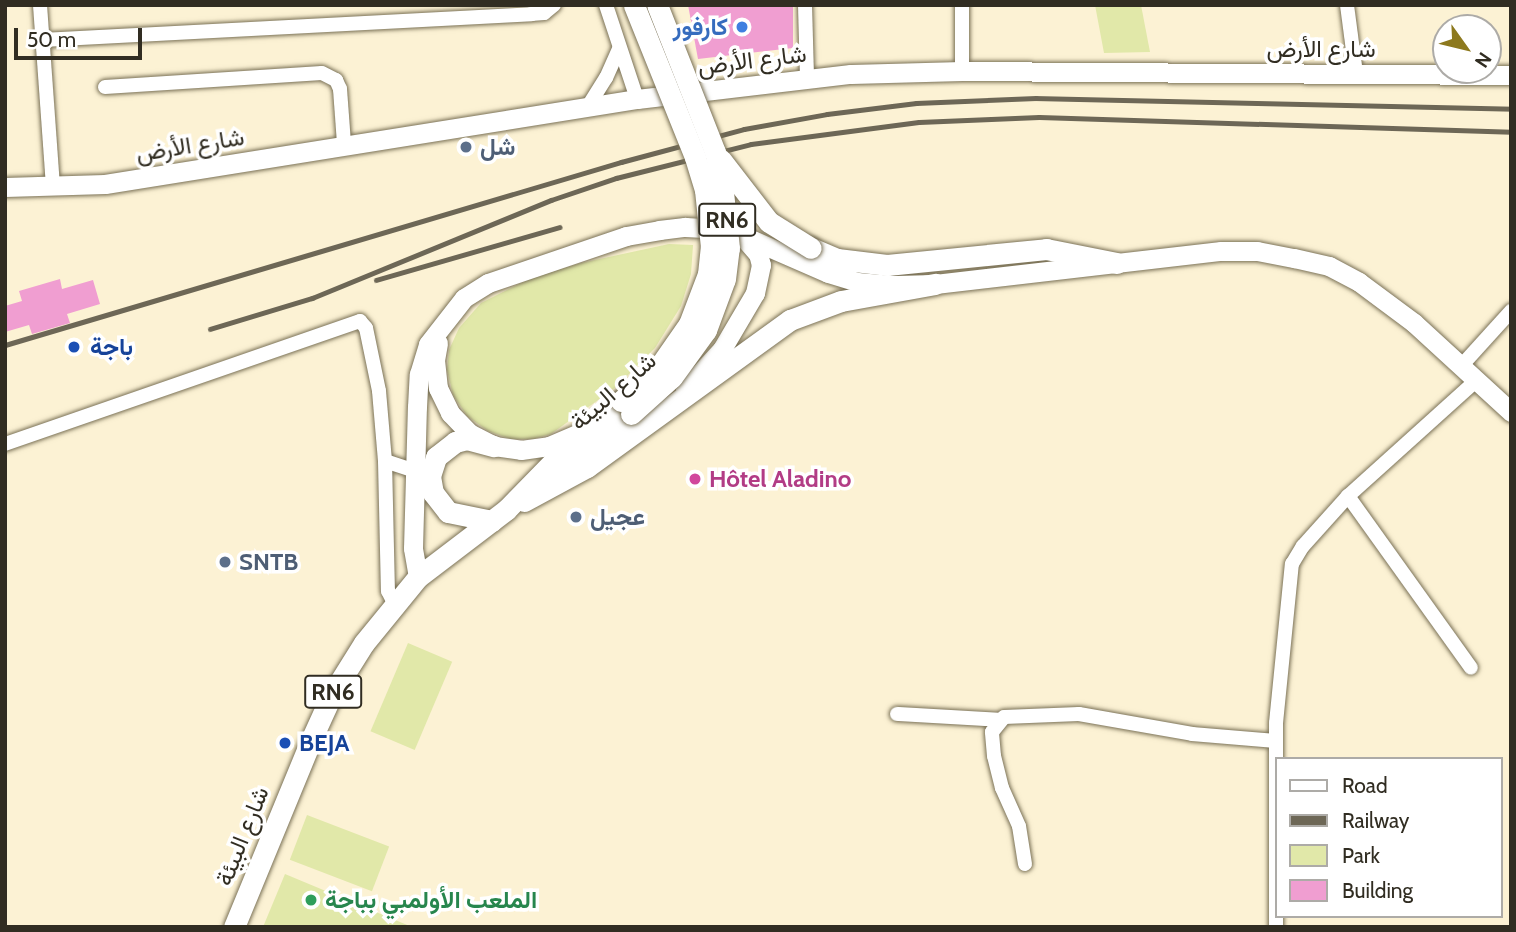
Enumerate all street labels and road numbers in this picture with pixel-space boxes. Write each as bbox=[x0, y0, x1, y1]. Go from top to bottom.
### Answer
street label: شارع الأرض bbox=[1266, 35, 1376, 63]
street label: شارع الأرض bbox=[696, 39, 808, 81]
street label: شارع الأرض bbox=[134, 122, 246, 168]
road number: RN6 bbox=[697, 200, 757, 240]
street label: شارع البيئة bbox=[564, 346, 662, 436]
road number: RN6 bbox=[303, 672, 363, 712]
street label: شارع البيئة bbox=[209, 782, 275, 890]

